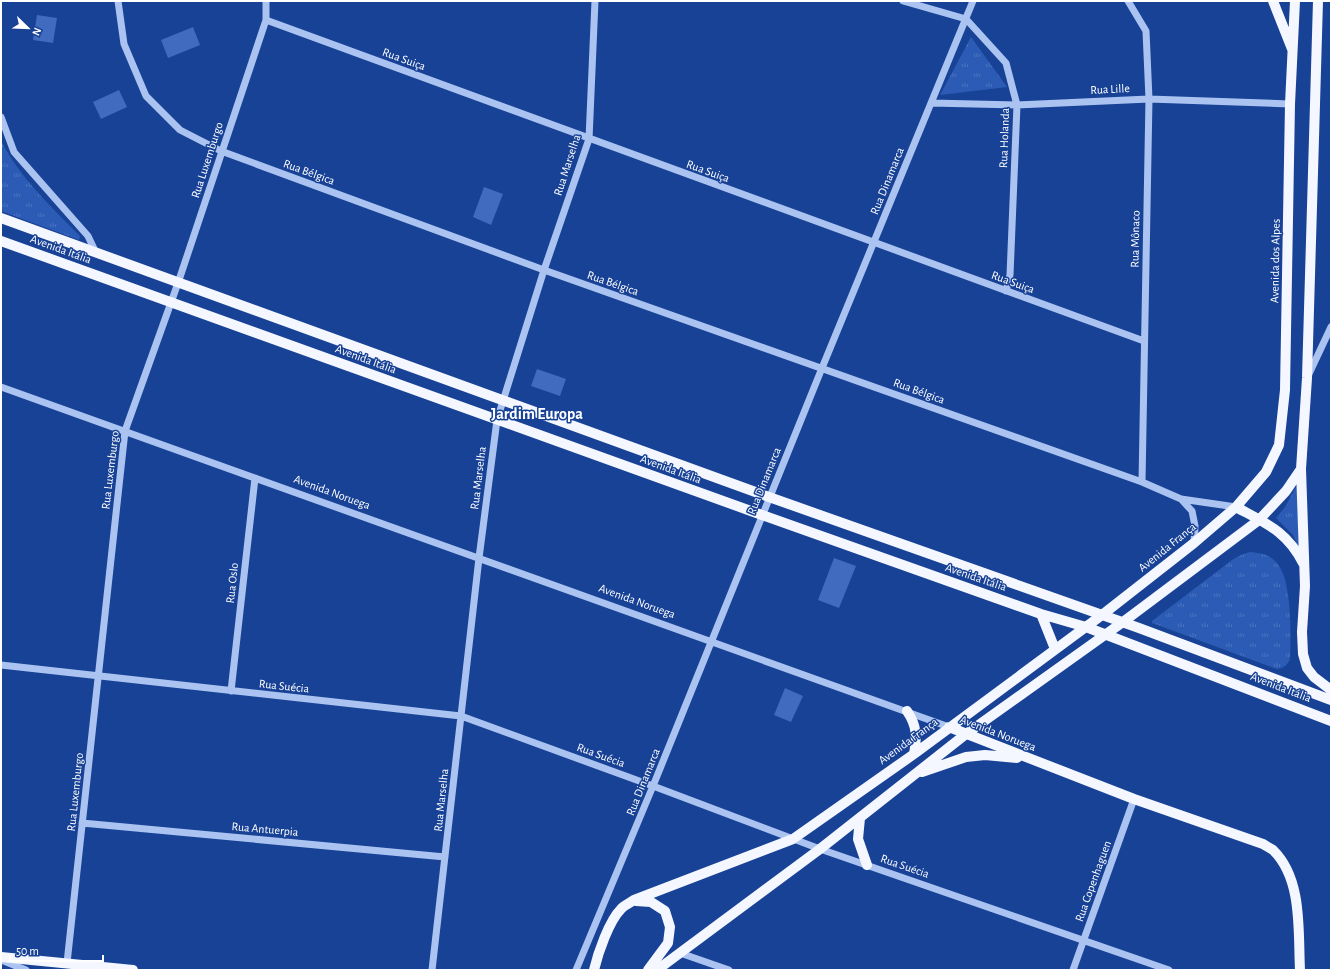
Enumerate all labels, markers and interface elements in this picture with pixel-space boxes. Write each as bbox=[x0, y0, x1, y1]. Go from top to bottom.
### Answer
north arrow bbox=[8, 8, 48, 48]
text: N bbox=[30, 26, 43, 37]
street label: Rua Suiça bbox=[381, 46, 428, 72]
street label: Rua Lille bbox=[1090, 82, 1130, 96]
street label: Rua Holanda bbox=[997, 107, 1011, 168]
street label: Rua Luxemburgo bbox=[189, 120, 225, 199]
street label: Rua Marselha bbox=[551, 133, 583, 197]
street label: Rua Dinamarca bbox=[868, 145, 906, 216]
street label: Rua Bélgica bbox=[282, 157, 337, 187]
street label: Rua Suiça bbox=[685, 158, 732, 184]
street label: Rua Mônaco bbox=[1129, 210, 1142, 268]
street label: Avenida dos Alpes bbox=[1268, 219, 1282, 303]
street label: Avenida Itália bbox=[29, 232, 93, 266]
street label: Rua Bélgica bbox=[586, 269, 641, 298]
street label: Rua Suiça bbox=[990, 269, 1037, 295]
street label: Avenida Itália bbox=[334, 342, 398, 376]
street label: Rua Bélgica bbox=[892, 376, 947, 406]
district label: Jardim Europa bbox=[491, 406, 583, 422]
street label: Rua Luxemburgo bbox=[99, 430, 121, 510]
street label: Rua Marselha bbox=[468, 445, 488, 510]
street label: Rua Dinamarca bbox=[745, 445, 783, 516]
street label: Avenida Itália bbox=[639, 452, 703, 486]
street label: Avenida Noruega bbox=[292, 473, 372, 512]
street label: Avenida França bbox=[1136, 520, 1198, 574]
street label: Avenida Itália bbox=[944, 561, 1009, 593]
street label: Rua Oslo bbox=[224, 562, 240, 604]
street label: Avenida Noruega bbox=[597, 582, 677, 621]
street label: Avenida Itália bbox=[1249, 670, 1313, 704]
street label: Rua Suécia bbox=[258, 677, 310, 695]
street label: Avenida Noruega bbox=[958, 713, 1038, 753]
street label: Avenida França bbox=[876, 715, 940, 766]
street label: Rua Suécia bbox=[575, 741, 627, 769]
street label: Rua Dinamarca bbox=[624, 746, 662, 817]
street label: Rua Luxemburgo bbox=[65, 752, 85, 832]
street label: Rua Marselha bbox=[432, 767, 450, 832]
street label: Rua Antuerpia bbox=[231, 820, 299, 838]
street label: Rua Copenhaguen bbox=[1073, 839, 1113, 923]
street label: Rua Suécia bbox=[879, 852, 931, 880]
scale bar bbox=[10, 937, 103, 963]
text: 50 m bbox=[16, 945, 39, 957]

